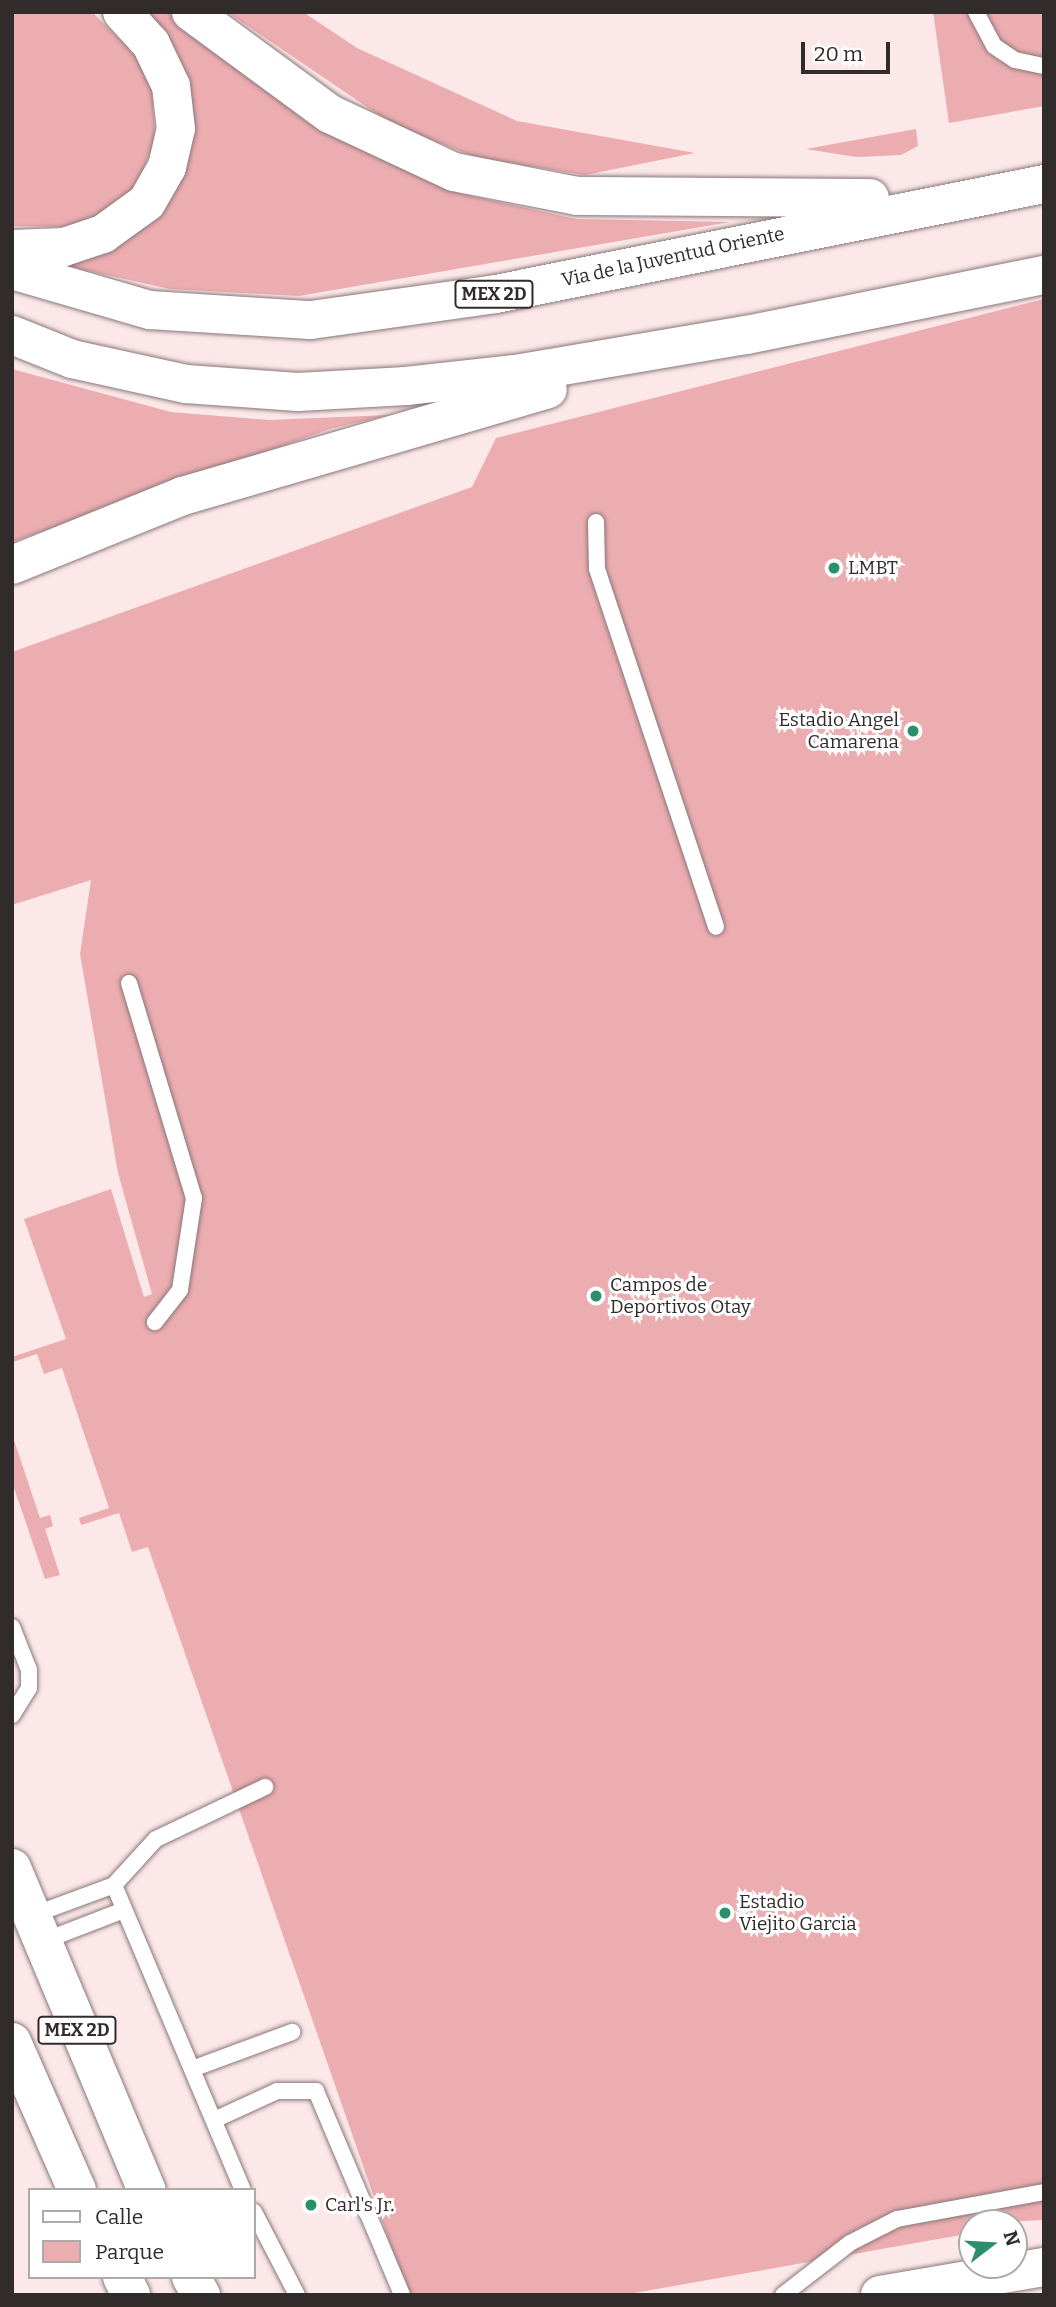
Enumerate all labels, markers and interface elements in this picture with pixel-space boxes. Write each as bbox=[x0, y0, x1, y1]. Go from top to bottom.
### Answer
scale bar bbox=[804, 28, 893, 72]
text: 20 m bbox=[814, 41, 863, 67]
street label: Via de la Juventud Oriente bbox=[559, 222, 787, 292]
road number: MEX 2D bbox=[454, 280, 534, 308]
place label: LMBT bbox=[848, 557, 898, 579]
marker: LMBT bbox=[826, 560, 842, 576]
place label: Estadio Angel Camarena bbox=[778, 709, 899, 753]
marker: Estadio Angel Camarena bbox=[905, 723, 921, 739]
place label: Campos de Deportivos Otay bbox=[610, 1274, 751, 1318]
marker: Campos de Deportivos Otay bbox=[588, 1288, 604, 1304]
place label: Estadio Viejito Garcia bbox=[739, 1891, 857, 1935]
marker: Estadio Viejito Garcia bbox=[717, 1905, 733, 1921]
road number: MEX 2D bbox=[37, 2016, 117, 2044]
legend bbox=[28, 2188, 256, 2279]
place label: Carl's Jr. bbox=[325, 2194, 394, 2216]
marker: Carl's Jr. bbox=[303, 2197, 319, 2213]
text: Calle bbox=[95, 2204, 143, 2230]
north arrow bbox=[958, 2209, 1028, 2279]
text: N bbox=[999, 2228, 1025, 2249]
text: Parque bbox=[95, 2239, 164, 2265]

